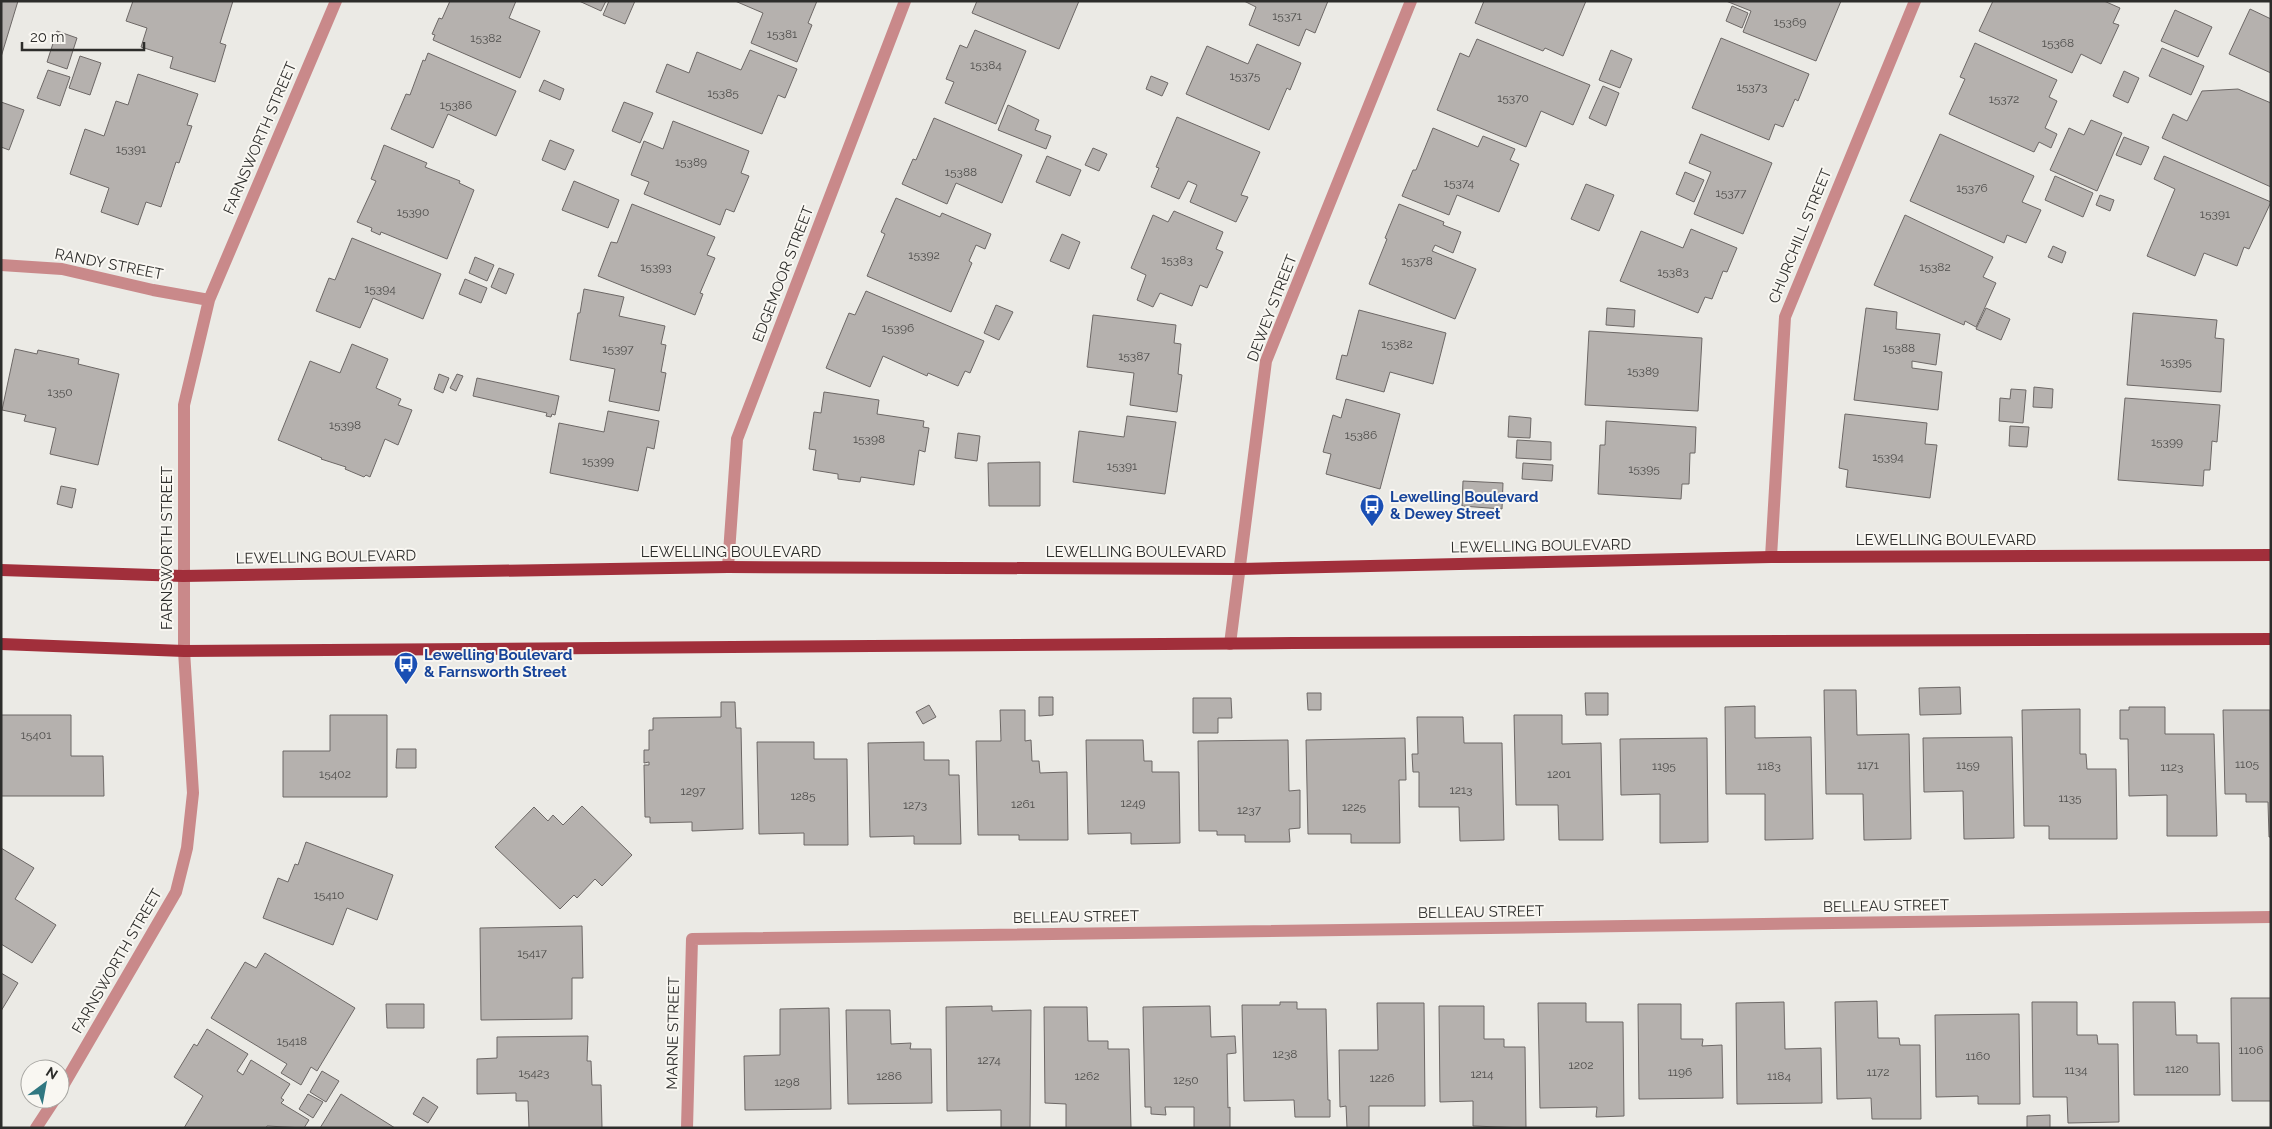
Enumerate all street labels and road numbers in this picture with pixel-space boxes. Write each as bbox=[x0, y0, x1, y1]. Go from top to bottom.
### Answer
street label: FARNSWORTH STREET bbox=[220, 59, 300, 217]
street label: CHURCHILL STREET bbox=[1765, 166, 1835, 306]
street label: EDGEMOOR STREET bbox=[749, 203, 817, 345]
street label: RANDY STREET bbox=[53, 245, 165, 283]
street label: DEWEY STREET bbox=[1243, 252, 1301, 364]
street label: FARNSWORTH STREET bbox=[158, 466, 176, 630]
street label: LEWELLING BOULEVARD bbox=[1856, 531, 2037, 549]
street label: LEWELLING BOULEVARD bbox=[1451, 535, 1632, 557]
street label: LEWELLING BOULEVARD bbox=[641, 543, 822, 561]
street label: LEWELLING BOULEVARD bbox=[1046, 543, 1227, 561]
street label: LEWELLING BOULEVARD bbox=[236, 546, 417, 568]
street label: FARNSWORTH STREET bbox=[68, 885, 166, 1037]
street label: BELLEAU STREET bbox=[1823, 896, 1949, 916]
street label: BELLEAU STREET bbox=[1418, 902, 1544, 922]
street label: BELLEAU STREET bbox=[1013, 907, 1139, 927]
street label: MARNE STREET bbox=[663, 976, 683, 1090]

